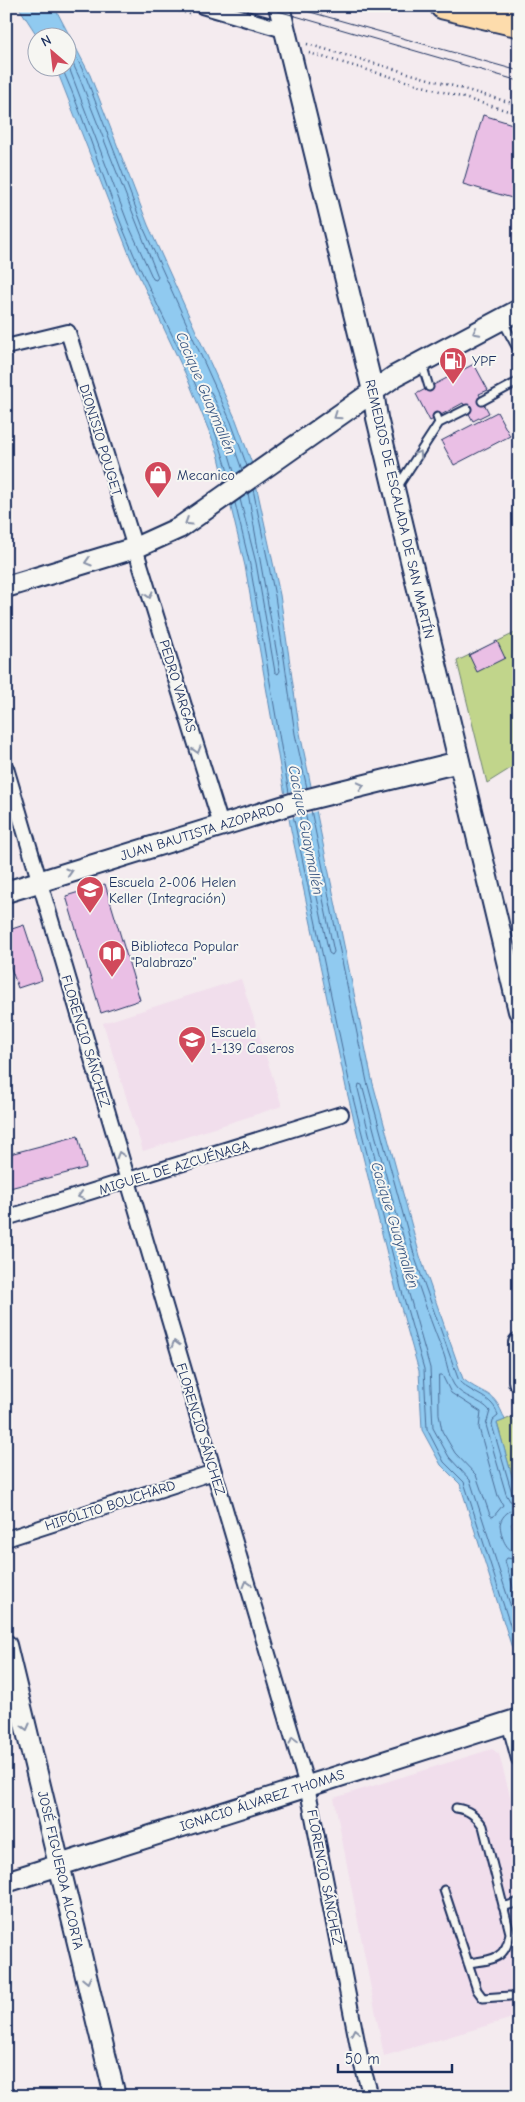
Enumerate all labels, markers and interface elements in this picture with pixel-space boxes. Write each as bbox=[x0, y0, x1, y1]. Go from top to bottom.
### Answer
north arrow bbox=[28, 28, 78, 78]
text: N bbox=[38, 31, 54, 51]
one-way arrow bbox=[472, 326, 481, 336]
water label: Cacique Guaymallén bbox=[172, 329, 240, 457]
fuel station icon: YPF bbox=[438, 346, 468, 385]
place label: YPF bbox=[472, 353, 496, 370]
street label: REMEDIOS DE ESCALADA DE SAN MARTÍN bbox=[361, 378, 438, 640]
street label: DIONISIO POUGET bbox=[75, 382, 126, 499]
one-way arrow bbox=[334, 411, 343, 419]
one-way arrow bbox=[412, 451, 422, 460]
shop icon: Mecanico bbox=[143, 460, 173, 499]
place label: Mecanico bbox=[177, 467, 235, 484]
one-way arrow bbox=[185, 516, 194, 526]
one-way arrow bbox=[85, 557, 93, 567]
one-way arrow bbox=[144, 590, 154, 598]
street label: PEDRO VARGAS bbox=[155, 638, 200, 735]
one-way arrow bbox=[192, 745, 202, 753]
water label: Cacique Guaymallén bbox=[285, 764, 327, 896]
one-way arrow bbox=[357, 781, 366, 792]
street label: JUAN BAUTISTA AZOPARDO bbox=[118, 798, 286, 864]
one-way arrow bbox=[65, 868, 73, 878]
place label: Escuela 2-006 Helen Keller (Integración) bbox=[109, 874, 236, 907]
school or university icon: Escuela 2-006 Helen Keller (Integración) bbox=[75, 875, 105, 914]
place label: Biblioteca Popular "Palabrazo" bbox=[131, 938, 239, 971]
library icon: Biblioteca Popular "Palabrazo" bbox=[97, 939, 127, 978]
street label: FLORENCIO SÁNCHEZ bbox=[57, 973, 114, 1109]
place label: Escuela 1-139 Caseros bbox=[211, 1024, 294, 1057]
school or university icon: Escuela 1-139 Caseros bbox=[177, 1025, 207, 1064]
street label: MIGUEL DE AZCUÉNAGA bbox=[97, 1136, 252, 1198]
one-way arrow bbox=[115, 1151, 125, 1159]
water label: Cacique Guaymallén bbox=[367, 1160, 423, 1290]
one-way arrow bbox=[78, 1191, 86, 1201]
one-way arrow bbox=[171, 1341, 181, 1349]
street label: FLORENCIO SÁNCHEZ bbox=[172, 1361, 229, 1497]
street label: HIPÓLITO BOUCHARD bbox=[43, 1476, 178, 1535]
one-way arrow bbox=[243, 1580, 253, 1588]
one-way arrow bbox=[20, 1722, 31, 1731]
one-way arrow bbox=[289, 1736, 299, 1744]
street label: IGNACIO ÁLVAREZ THOMAS bbox=[178, 1766, 347, 1835]
street label: JOSÉ FIGUEROA ALCORTA bbox=[34, 1789, 87, 1951]
street label: FLORENCIO SÁNCHEZ bbox=[303, 1808, 346, 1946]
one-way arrow bbox=[81, 1976, 92, 1985]
one-way arrow bbox=[351, 2027, 361, 2036]
scale bar bbox=[338, 2042, 451, 2074]
text: 50 m bbox=[345, 2050, 380, 2068]

